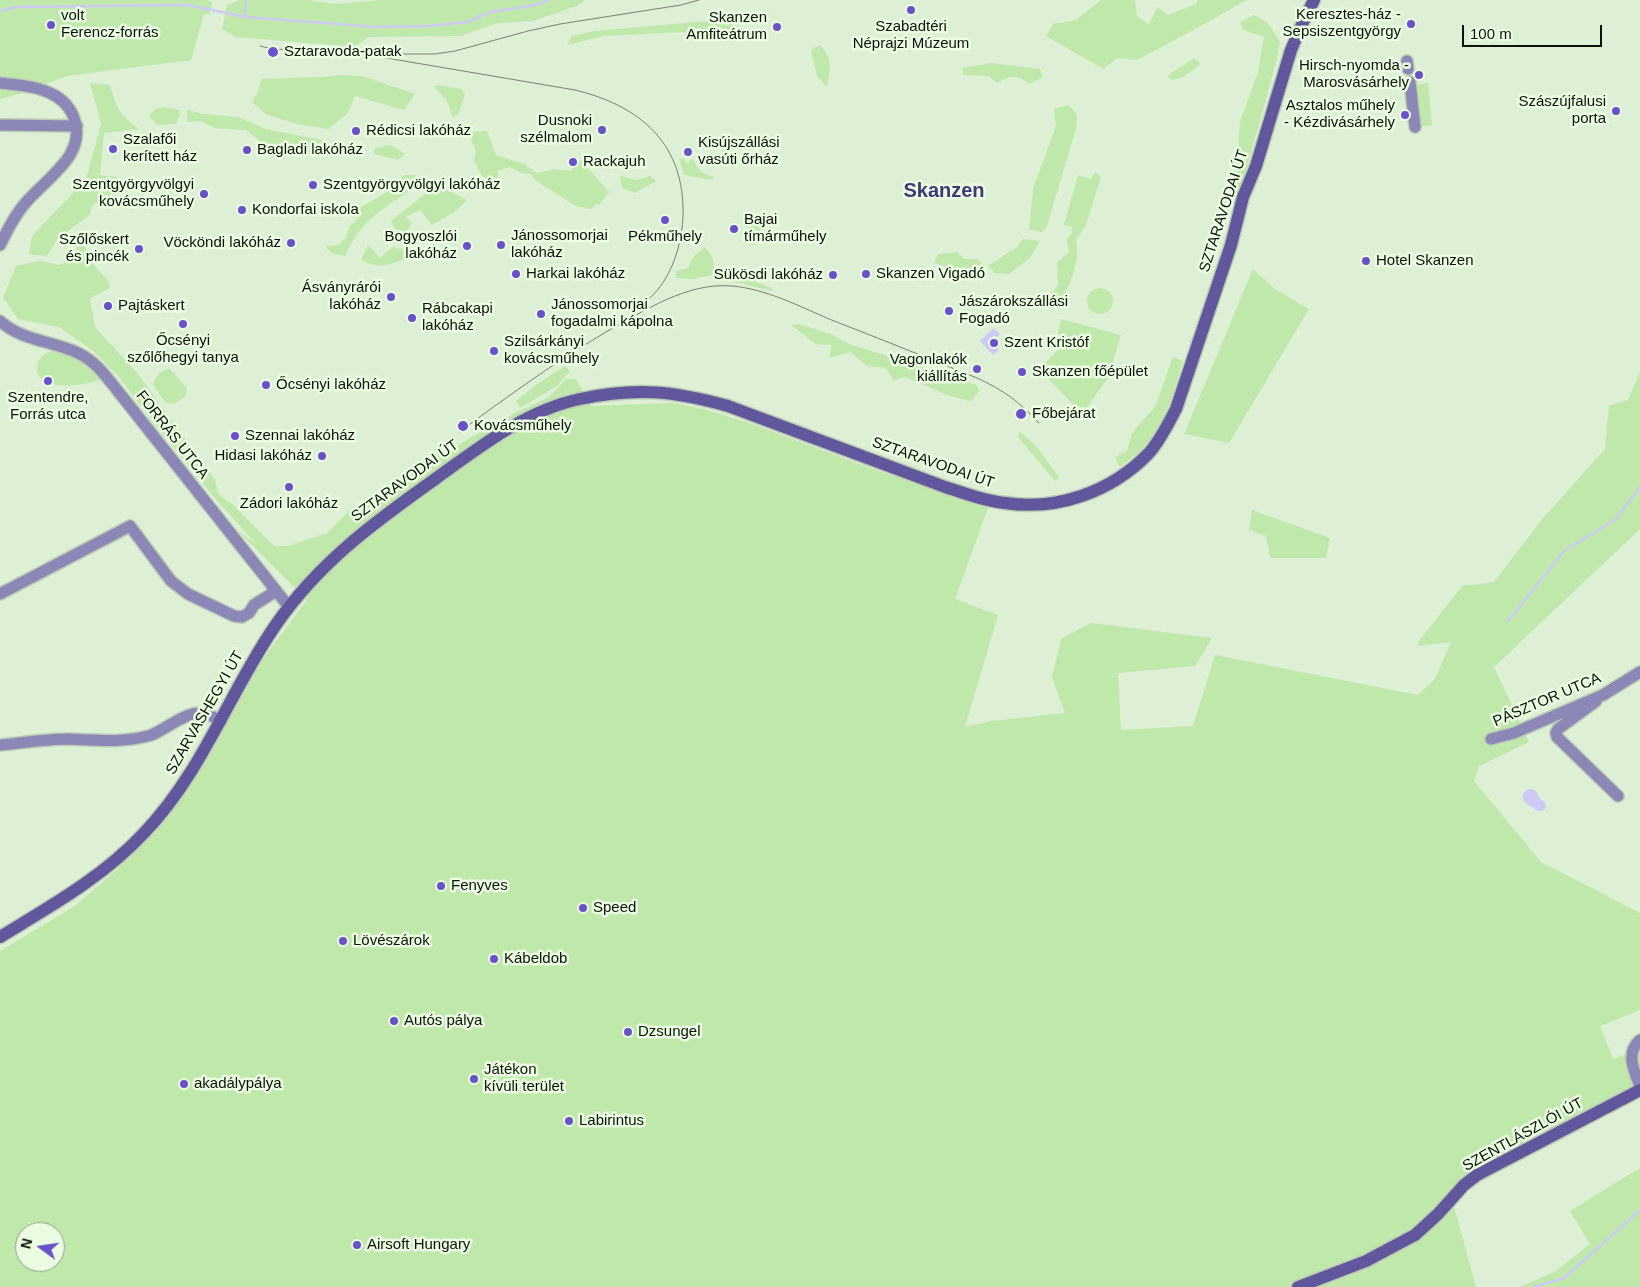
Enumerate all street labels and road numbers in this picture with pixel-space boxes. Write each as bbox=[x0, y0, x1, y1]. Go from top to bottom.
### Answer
street label: SZTARAVODAI ÚT bbox=[1196, 147, 1252, 275]
street label: FORRÁS UTCA bbox=[132, 387, 212, 483]
street label: SZTARAVODAI ÚT bbox=[870, 434, 996, 492]
street label: SZTARAVODAI ÚT bbox=[348, 436, 462, 526]
street label: SZARVASHEGYI ÚT bbox=[162, 648, 248, 778]
street label: PÁSZTOR UTCA bbox=[1490, 669, 1604, 731]
street label: SZENTLÁSZLÓI ÚT bbox=[1460, 1094, 1586, 1176]

